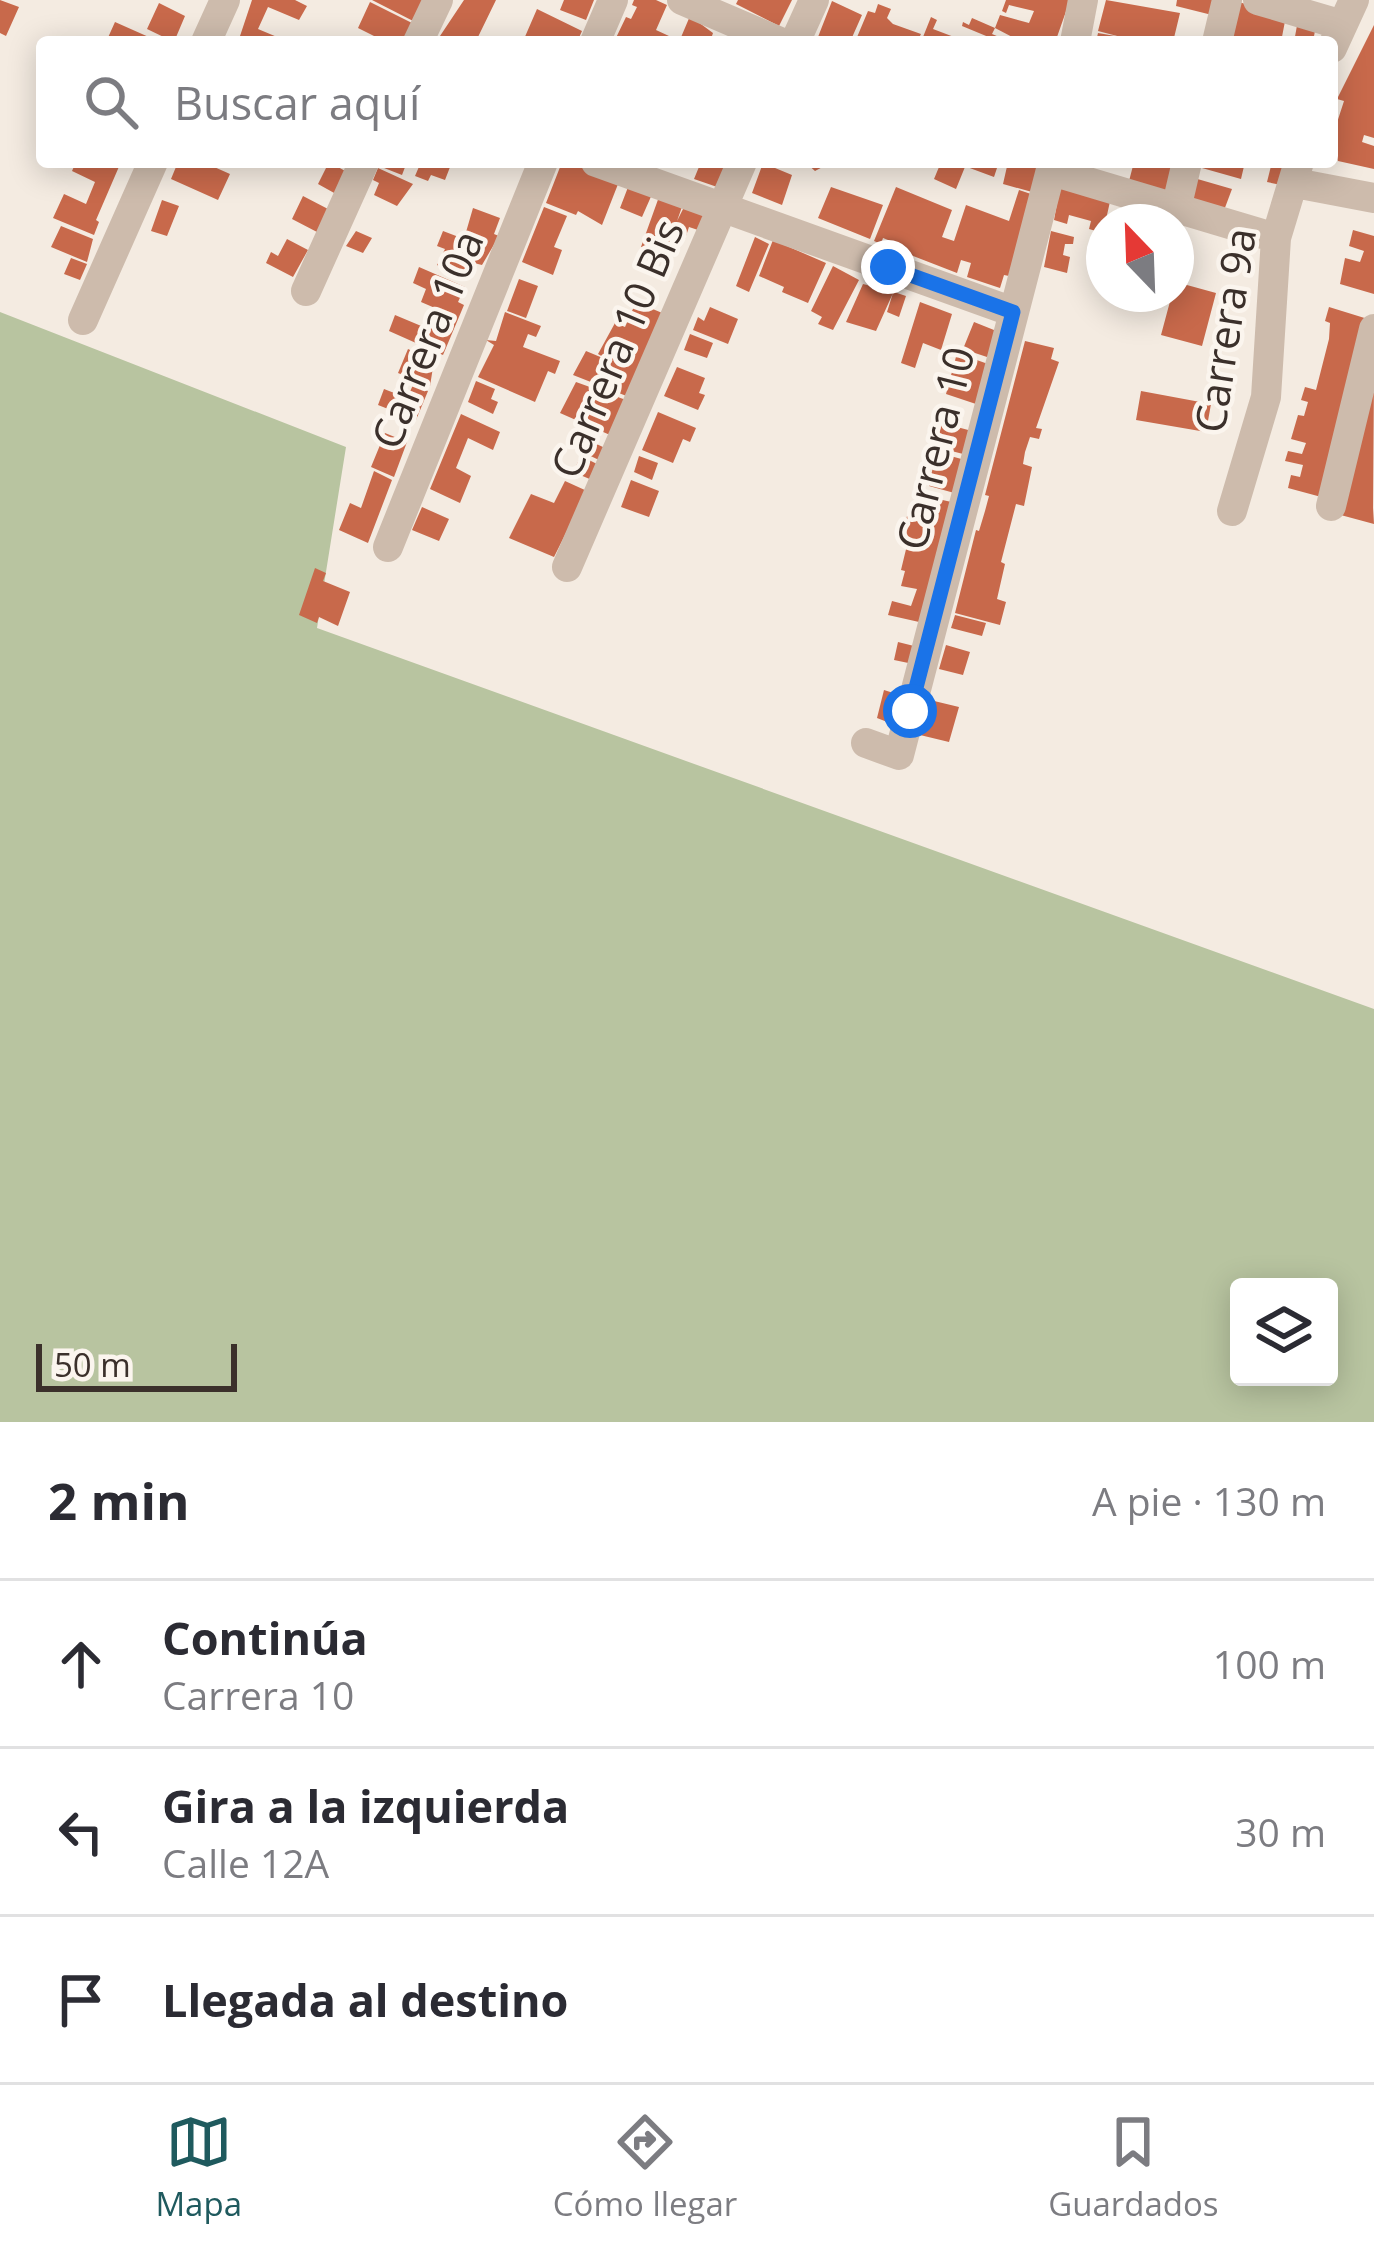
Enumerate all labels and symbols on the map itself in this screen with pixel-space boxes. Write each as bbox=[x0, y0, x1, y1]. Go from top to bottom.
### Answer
north arrow bbox=[1086, 204, 1194, 312]
street label: Carrera 10 Bis bbox=[536, 210, 696, 486]
street label: Carrera 10a bbox=[356, 221, 496, 457]
street label: Carrera 9a bbox=[1180, 224, 1268, 436]
route end bbox=[861, 240, 915, 294]
street label: Carrera 10 bbox=[881, 341, 987, 555]
route start bbox=[883, 684, 937, 738]
scale bar bbox=[36, 1338, 237, 1391]

